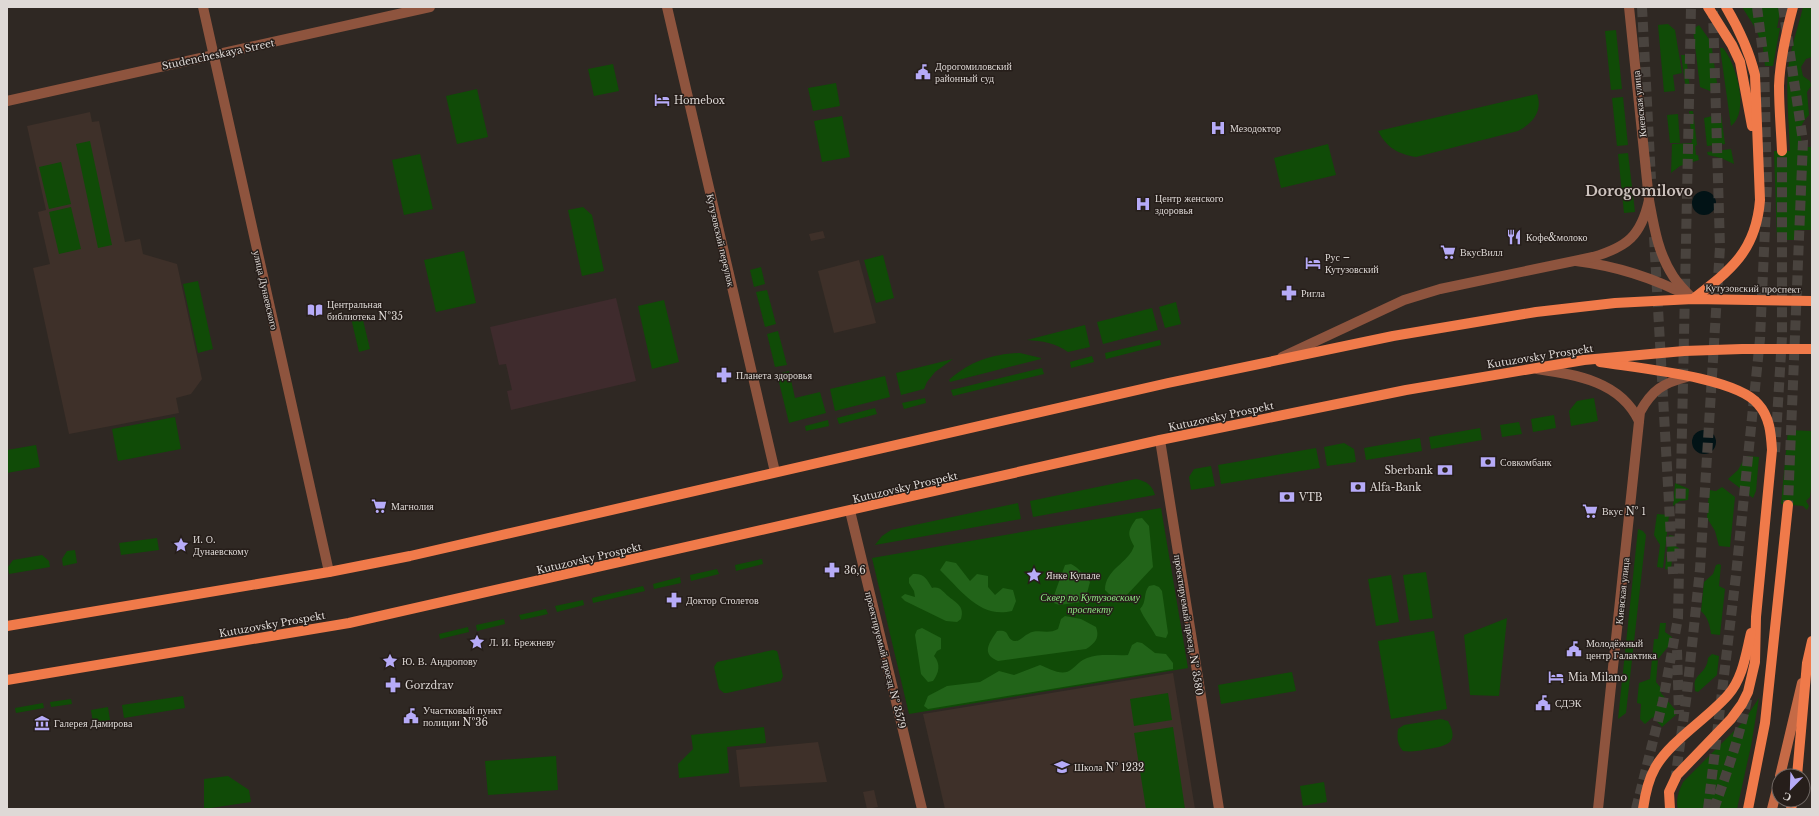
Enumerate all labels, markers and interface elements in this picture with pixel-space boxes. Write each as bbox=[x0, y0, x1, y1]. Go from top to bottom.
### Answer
street label: Studencheskaya Street bbox=[161, 36, 276, 73]
place label: Дорогомиловский районный суд bbox=[935, 60, 1012, 85]
public building icon: Дорогомиловский районный суд bbox=[914, 63, 932, 81]
street label: Киевская улица bbox=[1629, 69, 1649, 138]
hotel icon: Homebox bbox=[653, 91, 671, 109]
place label: Homebox bbox=[674, 94, 725, 107]
hospital icon: Мезодоктор bbox=[1209, 119, 1227, 137]
place label: Мезодоктор bbox=[1230, 122, 1281, 135]
district label: Dorogomilovo bbox=[1585, 182, 1693, 200]
street label: Кутузовский переулок bbox=[703, 192, 738, 288]
place label: Центр женского здоровья bbox=[1155, 192, 1224, 217]
hospital icon: Центр женского здоровья bbox=[1134, 195, 1152, 213]
restaurant icon: Кофе&молоко bbox=[1505, 228, 1523, 246]
place label: Кофе&молоко bbox=[1526, 231, 1587, 244]
supermarket icon: ВкусВилл bbox=[1439, 243, 1457, 261]
place label: ВкусВилл bbox=[1460, 246, 1503, 259]
street label: улица Дунаевского bbox=[250, 249, 281, 331]
place label: Рус – Кутузовский bbox=[1325, 251, 1379, 276]
hotel icon: Рус – Кутузовский bbox=[1304, 254, 1322, 272]
street label: Кутузовский проспект bbox=[1705, 281, 1801, 296]
pharmacy icon: Ригла bbox=[1280, 284, 1298, 302]
place label: Ригла bbox=[1301, 287, 1325, 300]
place label: Центральная библиотека №35 bbox=[327, 298, 403, 323]
library icon: Центральная библиотека №35 bbox=[306, 301, 324, 319]
street label: Kutuzovsky Prospekt bbox=[1486, 342, 1594, 371]
pharmacy icon: Планета здоровья bbox=[715, 366, 733, 384]
place label: Планета здоровья bbox=[736, 369, 812, 382]
street label: Kutuzovsky Prospekt bbox=[1167, 399, 1275, 434]
bank icon: Совкомбанк bbox=[1479, 453, 1497, 471]
place label: Совкомбанк bbox=[1500, 456, 1552, 469]
bank icon: Sberbank bbox=[1436, 461, 1454, 479]
place label: Sberbank bbox=[1384, 464, 1434, 477]
street label: Kutuzovsky Prospekt bbox=[851, 469, 959, 506]
bank icon: Alfa-Bank bbox=[1349, 478, 1367, 496]
place label: Alfa-Bank bbox=[1369, 481, 1422, 494]
bank icon: VTB bbox=[1278, 488, 1296, 506]
place label: VTB bbox=[1298, 491, 1323, 504]
supermarket icon: Магнолия bbox=[370, 497, 388, 515]
place label: Магнолия bbox=[391, 500, 434, 513]
supermarket icon: Вкус № 1 bbox=[1581, 502, 1599, 520]
place label: Вкус № 1 bbox=[1602, 505, 1646, 518]
place label: И. О. Дунаевскому bbox=[193, 533, 249, 558]
place icon: И. О. Дунаевскому bbox=[172, 536, 190, 554]
street label: Kutuzovsky Prospekt bbox=[535, 540, 643, 577]
street label: проектируемый проезд № 3580 bbox=[1171, 554, 1206, 696]
street label: Киевская улица bbox=[1613, 557, 1633, 625]
pharmacy icon: 36,6 bbox=[823, 561, 841, 579]
place label: 36,6 bbox=[844, 564, 866, 577]
place icon: Янке Купале bbox=[1025, 566, 1043, 584]
place label: Янке Купале bbox=[1046, 569, 1101, 582]
street label: проектируемый проезд № 3579 bbox=[862, 590, 909, 730]
pharmacy icon: Доктор Столетов bbox=[665, 591, 683, 609]
park label: Сквер по Кутузовскому проспекту bbox=[1040, 591, 1140, 616]
place label: Доктор Столетов bbox=[686, 594, 759, 607]
street label: Kutuzovsky Prospekt bbox=[218, 609, 326, 640]
place icon: Л. И. Брежневу bbox=[468, 633, 486, 651]
place label: Л. И. Брежневу bbox=[489, 636, 555, 649]
place label: Молодёжный центр Галактика bbox=[1586, 637, 1657, 662]
public building icon: Молодёжный центр Галактика bbox=[1565, 640, 1583, 658]
place icon: Ю. В. Андропову bbox=[381, 652, 399, 670]
place label: Ю. В. Андропову bbox=[402, 655, 477, 668]
hotel icon: Mia Milano bbox=[1547, 668, 1565, 686]
place label: Mia Milano bbox=[1568, 671, 1628, 684]
pharmacy icon: Gorzdrav bbox=[384, 676, 402, 694]
place label: Gorzdrav bbox=[405, 679, 454, 692]
public building icon: СДЭК bbox=[1534, 694, 1552, 712]
place label: СДЭК bbox=[1555, 697, 1582, 710]
place label: Участковый пункт полиции №36 bbox=[423, 704, 503, 729]
public building icon: Участковый пункт полиции №36 bbox=[402, 707, 420, 725]
museum icon: Галерея Дамирова bbox=[33, 714, 51, 732]
place label: Галерея Дамирова bbox=[54, 717, 133, 730]
school or university icon: Школа № 1232 bbox=[1053, 758, 1071, 776]
place label: Школа № 1232 bbox=[1074, 761, 1144, 774]
north arrow bbox=[1771, 768, 1811, 808]
text: С bbox=[1781, 789, 1793, 805]

